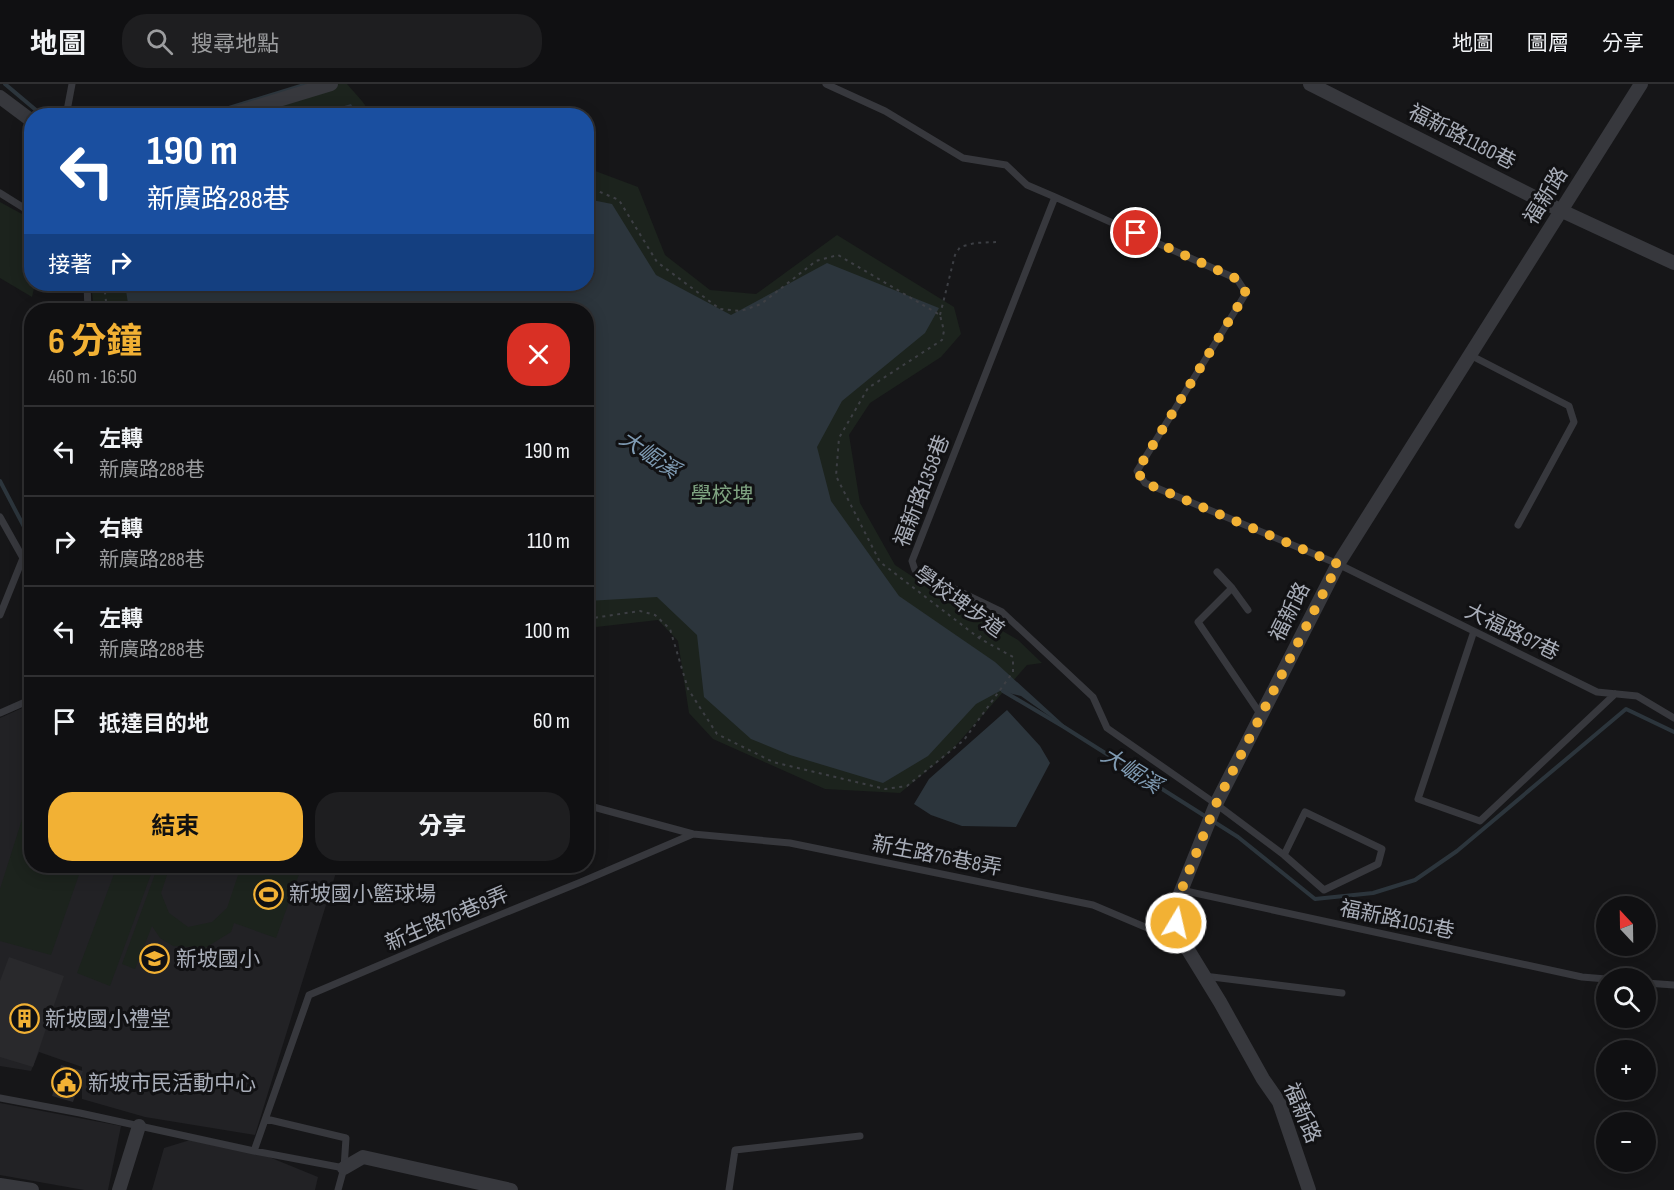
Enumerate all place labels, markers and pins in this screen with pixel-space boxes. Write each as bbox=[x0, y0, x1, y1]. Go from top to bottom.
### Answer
pin bbox=[1110, 207, 1161, 258]
sports icon: 新坡國小籃球場 bbox=[252, 878, 284, 910]
place label: 新坡國小籃球場 bbox=[289, 882, 436, 907]
school or university icon: 新坡國小 bbox=[139, 943, 171, 975]
place label: 新坡國小 bbox=[176, 947, 260, 972]
building icon: 新坡國小禮堂 bbox=[8, 1003, 40, 1035]
place label: 新坡國小禮堂 bbox=[45, 1007, 171, 1032]
public building icon: 新坡市民活動中心 bbox=[51, 1067, 83, 1099]
place label: 新坡市民活動中心 bbox=[88, 1071, 256, 1096]

